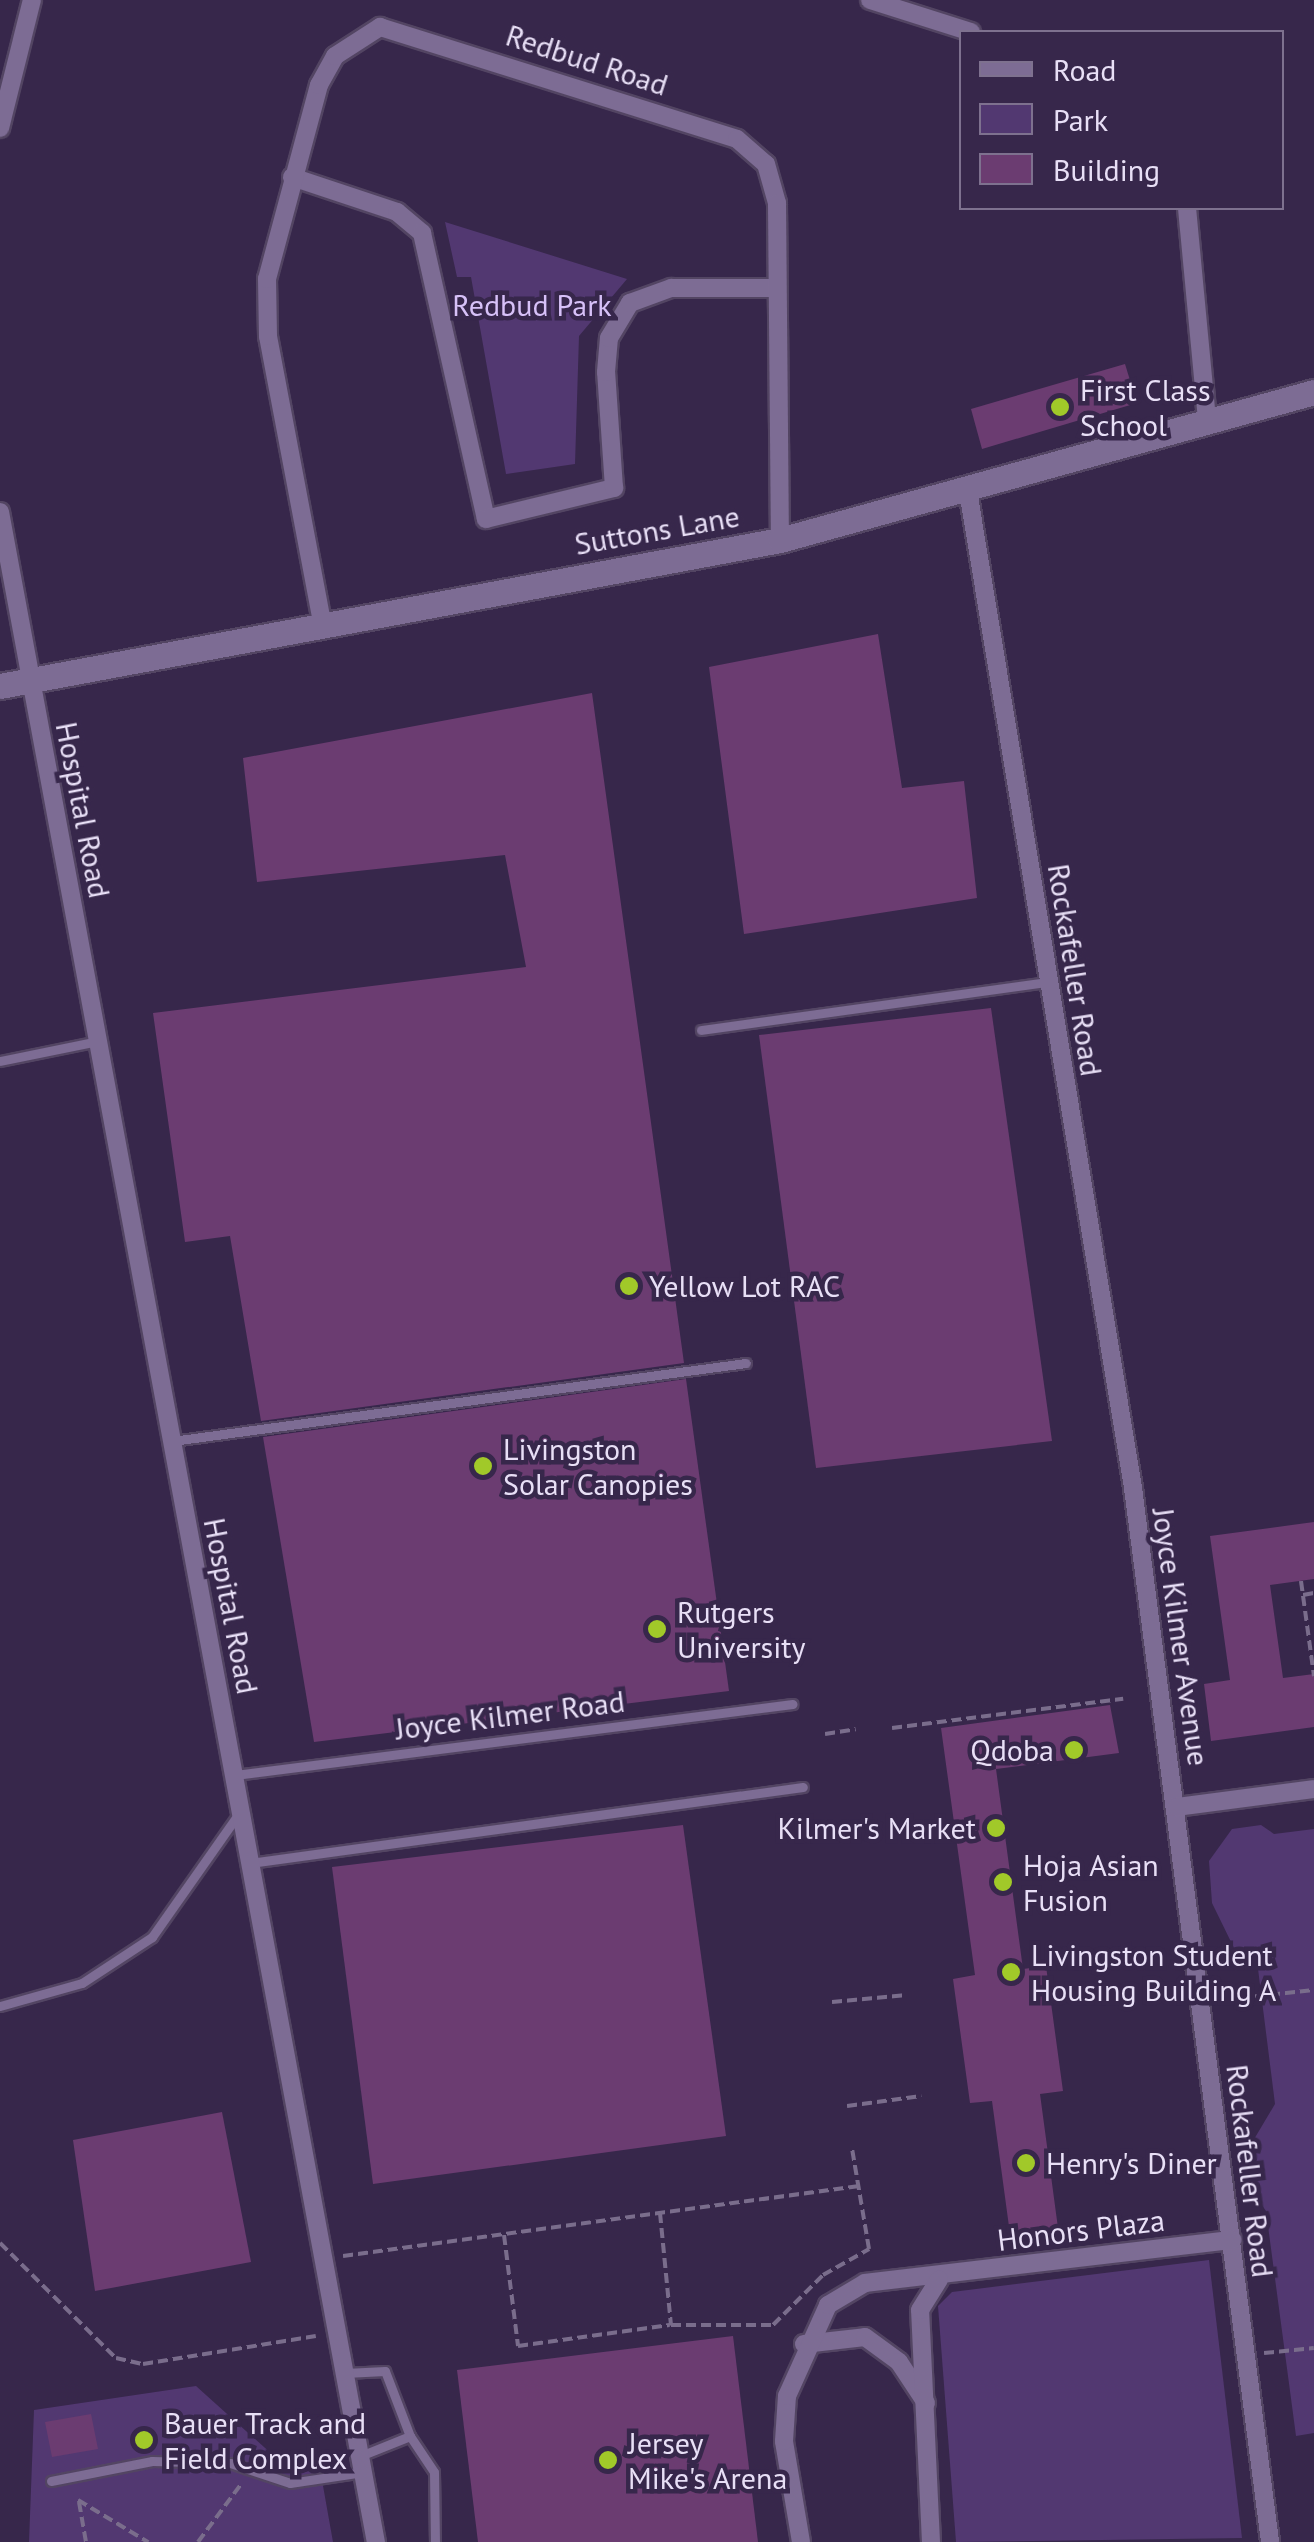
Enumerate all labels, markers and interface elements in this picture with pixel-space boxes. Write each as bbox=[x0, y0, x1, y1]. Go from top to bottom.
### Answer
street label: Redbud Road bbox=[502, 17, 672, 103]
legend bbox=[959, 30, 1284, 210]
text: Road bbox=[1053, 50, 1117, 89]
text: Park bbox=[1053, 100, 1108, 139]
text: Building bbox=[1053, 150, 1160, 189]
park label: Redbud Park bbox=[452, 287, 612, 323]
place label: First Class School bbox=[1080, 372, 1211, 442]
marker: First Class School bbox=[1049, 396, 1071, 418]
street label: Suttons Lane bbox=[572, 498, 742, 562]
street label: Hospital Road bbox=[48, 719, 118, 901]
street label: Rockafeller Road bbox=[1040, 861, 1110, 1079]
place label: Yellow Lot RAC bbox=[649, 1268, 841, 1304]
marker: Yellow Lot RAC bbox=[618, 1275, 640, 1297]
place label: Livingston Solar Canopies bbox=[503, 1431, 693, 1502]
marker: Livingston Solar Canopies bbox=[472, 1455, 494, 1477]
street label: Joyce Kilmer Avenue bbox=[1145, 1505, 1217, 1769]
street label: Hospital Road bbox=[196, 1515, 266, 1697]
place label: Rutgers University bbox=[677, 1594, 805, 1664]
marker: Rutgers University bbox=[646, 1618, 668, 1640]
street label: Joyce Kilmer Road bbox=[393, 1683, 627, 1747]
place label: Qdoba bbox=[970, 1732, 1054, 1768]
marker: Qdoba bbox=[1063, 1739, 1085, 1761]
place label: Kilmer's Market bbox=[778, 1810, 976, 1846]
marker: Kilmer's Market bbox=[985, 1817, 1007, 1839]
place label: Hoja Asian Fusion bbox=[1023, 1847, 1160, 1918]
marker: Hoja Asian Fusion bbox=[992, 1871, 1014, 1893]
place label: Livingston Student Housing Building A bbox=[1031, 1937, 1277, 2008]
marker: Livingston Student Housing Building A bbox=[1000, 1961, 1022, 1983]
street label: Rockafeller Road bbox=[1219, 2062, 1281, 2280]
place label: Henry's Diner bbox=[1046, 2145, 1217, 2181]
marker: Henry's Diner bbox=[1015, 2152, 1037, 2174]
street label: Honors Plaza bbox=[995, 2202, 1167, 2258]
place label: Bauer Track and Field Complex bbox=[164, 2405, 368, 2476]
place label: Jersey Mike's Arena bbox=[628, 2425, 788, 2496]
marker: Bauer Track and Field Complex bbox=[133, 2429, 155, 2451]
marker: Jersey Mike's Arena bbox=[597, 2449, 619, 2471]

